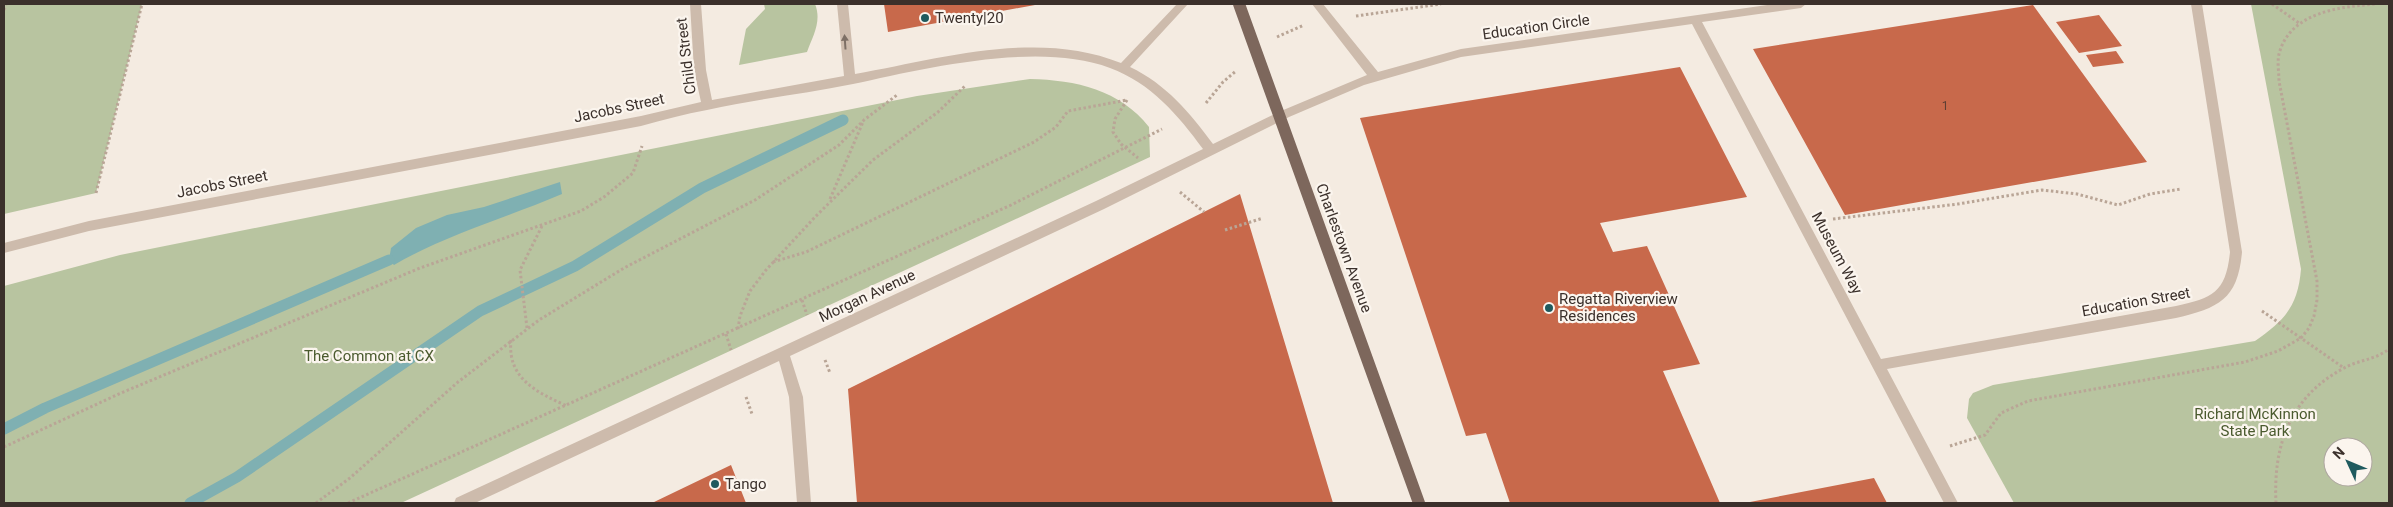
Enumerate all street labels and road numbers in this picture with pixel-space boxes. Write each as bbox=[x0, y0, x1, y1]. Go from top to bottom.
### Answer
street label: Education Circle bbox=[1481, 11, 1591, 43]
street label: Child Street bbox=[672, 17, 700, 95]
street label: Jacobs Street bbox=[572, 90, 666, 126]
street label: Jacobs Street bbox=[175, 166, 269, 202]
street label: Charlestown Avenue bbox=[1312, 181, 1376, 315]
street label: Museum Way bbox=[1808, 209, 1866, 297]
street label: Morgan Avenue bbox=[816, 266, 918, 326]
street label: Education Street bbox=[2080, 284, 2192, 320]

